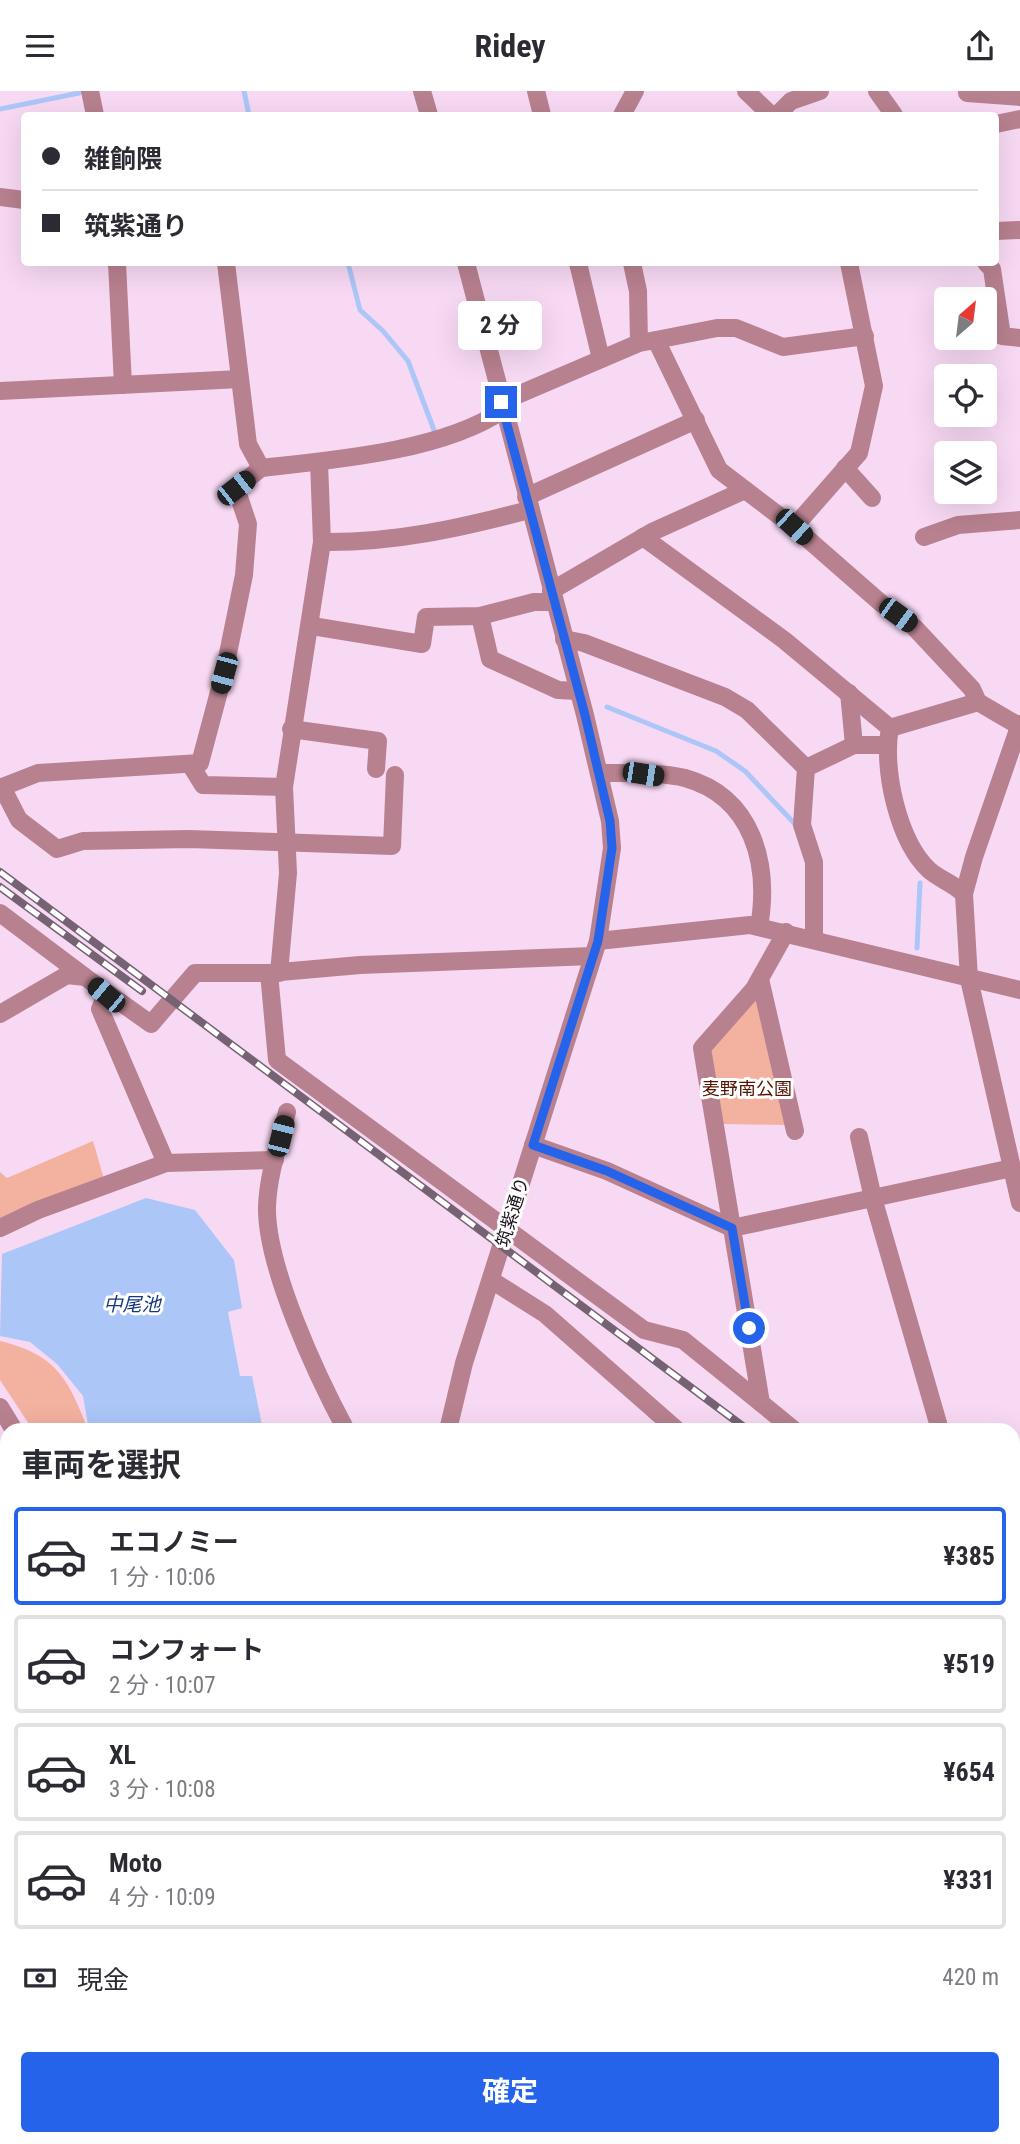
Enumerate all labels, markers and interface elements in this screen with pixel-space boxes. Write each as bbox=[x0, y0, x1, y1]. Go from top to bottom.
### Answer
icon: menu bbox=[21, 27, 59, 65]
text: Ridey bbox=[475, 27, 545, 65]
icon: share bbox=[961, 27, 999, 65]
text: 雑餉隈 bbox=[84, 144, 162, 174]
text: 筑紫通り bbox=[84, 211, 188, 241]
north arrow bbox=[934, 287, 998, 350]
map controls bbox=[934, 287, 997, 504]
callout: 2 分 bbox=[459, 301, 543, 349]
text: 2 分 bbox=[480, 312, 520, 339]
button: locate bbox=[934, 364, 997, 427]
route end bbox=[485, 386, 517, 418]
button: layers bbox=[934, 441, 997, 504]
car bbox=[213, 467, 260, 509]
car bbox=[772, 505, 817, 549]
car bbox=[875, 594, 922, 636]
car bbox=[209, 650, 240, 696]
car bbox=[621, 760, 666, 788]
car bbox=[84, 973, 129, 1017]
park label: 麦野南公園 bbox=[702, 1078, 792, 1099]
car bbox=[266, 1113, 297, 1159]
street label: 筑紫通り bbox=[491, 1175, 533, 1249]
water label: 中尾池 bbox=[103, 1293, 162, 1316]
route start bbox=[733, 1312, 765, 1344]
text: 車両を選択 bbox=[21, 1446, 181, 1484]
icon: car bbox=[25, 1525, 88, 1588]
text: エコノミー bbox=[109, 1527, 239, 1557]
text: ¥385 bbox=[943, 1541, 995, 1571]
text: 1 分 · 10:06 bbox=[109, 1564, 216, 1591]
icon: car bbox=[25, 1633, 88, 1696]
text: コンフォート bbox=[109, 1635, 264, 1665]
text: ¥519 bbox=[943, 1649, 995, 1679]
text: 2 分 · 10:07 bbox=[109, 1672, 216, 1699]
text: XL bbox=[109, 1740, 136, 1770]
icon: car bbox=[25, 1741, 88, 1804]
text: ¥654 bbox=[943, 1757, 995, 1787]
text: 3 分 · 10:08 bbox=[109, 1776, 216, 1803]
text: Moto bbox=[109, 1848, 162, 1878]
icon: car bbox=[25, 1849, 88, 1912]
text: ¥331 bbox=[943, 1865, 995, 1895]
text: 4 分 · 10:09 bbox=[109, 1884, 216, 1911]
icon: cash bbox=[21, 1959, 59, 1997]
text: 420 m bbox=[942, 1964, 999, 1991]
text: 現金 bbox=[77, 1965, 129, 1995]
button: 確定 bbox=[21, 2052, 999, 2132]

